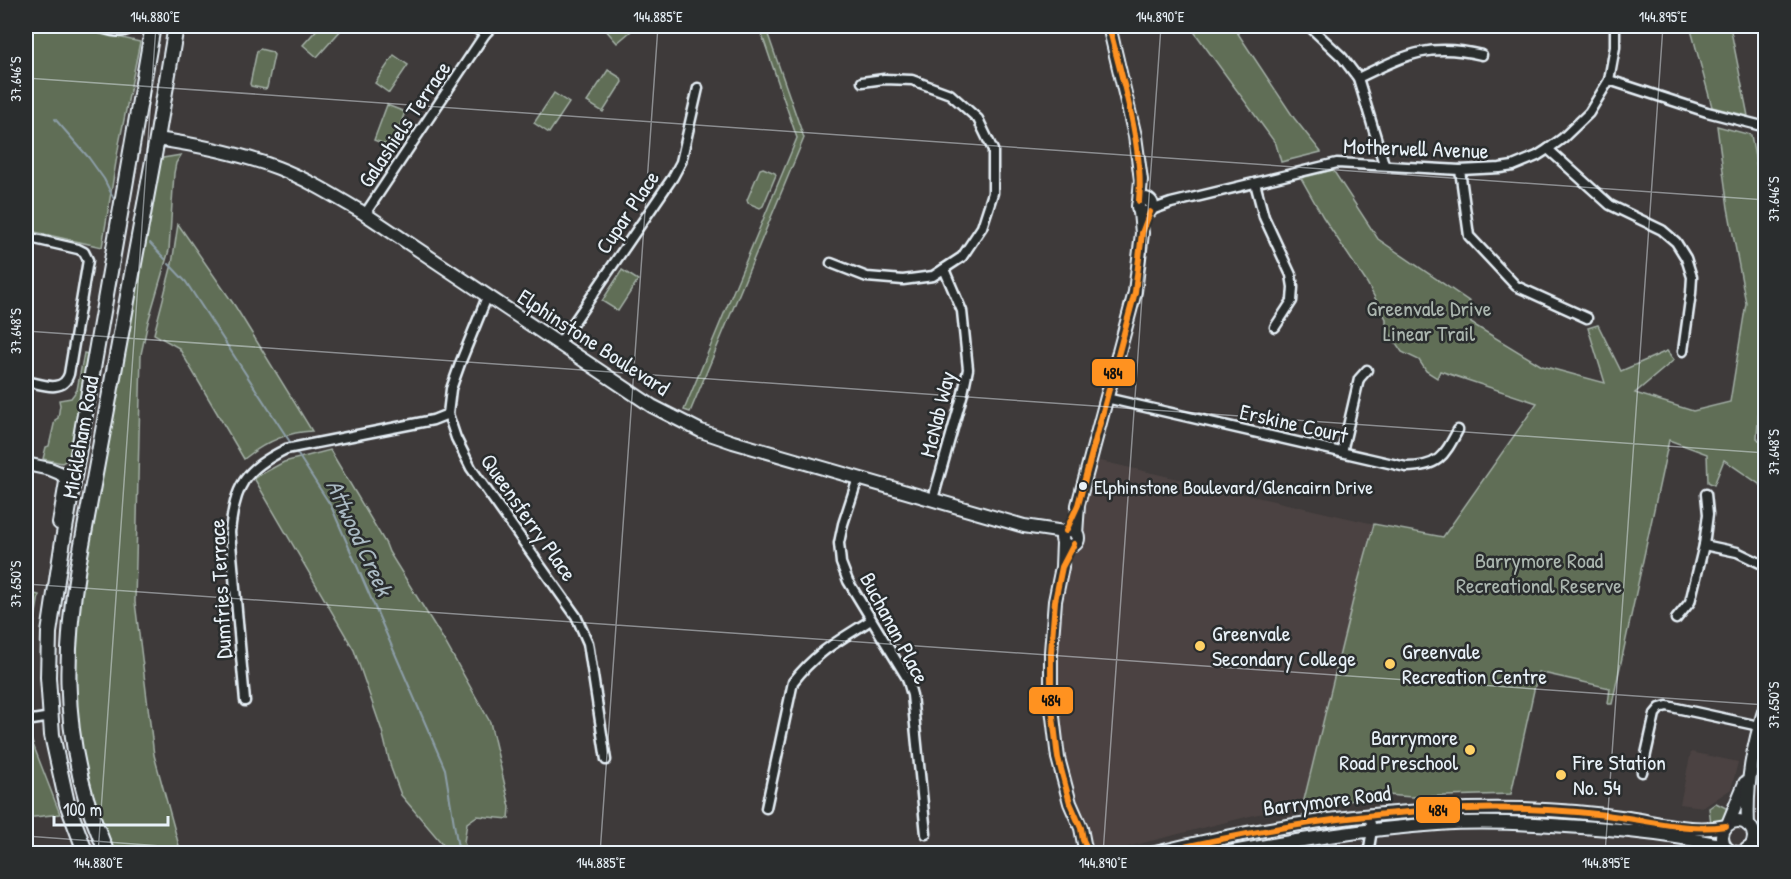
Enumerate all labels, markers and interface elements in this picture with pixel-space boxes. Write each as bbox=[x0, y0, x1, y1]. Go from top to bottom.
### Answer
text: 144.880°E bbox=[130, 6, 180, 27]
text: 144.885°E bbox=[633, 6, 683, 27]
text: 144.890°E bbox=[1136, 6, 1185, 27]
text: 144.895°E bbox=[1639, 6, 1688, 27]
street label: Galashiels Terrace bbox=[351, 55, 457, 193]
text: 37.646°S bbox=[5, 56, 26, 102]
street label: Motherwell Avenue bbox=[1343, 130, 1489, 166]
street label: Cupar Place bbox=[588, 164, 666, 260]
text: 37.646°S bbox=[1763, 176, 1784, 222]
street label: Elphinstone Boulevard bbox=[512, 282, 676, 403]
park label: Greenvale Drive Linear Trail bbox=[1367, 293, 1492, 348]
text: 37.648°S bbox=[5, 308, 26, 354]
line badge: 484 bbox=[1091, 358, 1136, 387]
text: 484 bbox=[1104, 362, 1122, 384]
street label: McNab Way bbox=[912, 368, 962, 460]
street label: Mickleham Road bbox=[54, 373, 106, 501]
street label: Erskine Court bbox=[1237, 396, 1351, 450]
text: 37.648°S bbox=[1763, 429, 1784, 475]
street label: Queensferry Place bbox=[474, 447, 584, 587]
place label: Elphinstone Boulevard/Glencairn Drive bbox=[1094, 473, 1373, 500]
water label: Attwood Creek bbox=[319, 474, 402, 602]
marker: Elphinstone Boulevard/Glencairn Drive bbox=[1077, 480, 1089, 492]
street label: Dumfries Terrace bbox=[201, 518, 239, 660]
park label: Barrymore Road Recreational Reserve bbox=[1456, 545, 1622, 600]
text: 37.650°S bbox=[5, 561, 26, 607]
street label: Buchanan Place bbox=[853, 567, 937, 689]
place label: Greenvale Secondary College bbox=[1212, 618, 1356, 673]
place label: Greenvale Recreation Centre bbox=[1402, 636, 1547, 691]
marker: Greenvale Secondary College bbox=[1193, 639, 1207, 653]
marker: Greenvale Recreation Centre bbox=[1383, 657, 1397, 671]
text: 37.650°S bbox=[1763, 682, 1784, 728]
line badge: 484 bbox=[1028, 686, 1074, 715]
text: 484 bbox=[1042, 689, 1060, 711]
place label: Barrymore Road Preschool bbox=[1339, 722, 1458, 777]
marker: Barrymore Road Preschool bbox=[1463, 743, 1477, 757]
place label: Fire Station No. 54 bbox=[1572, 747, 1666, 802]
marker: Fire Station No. 54 bbox=[1554, 768, 1568, 782]
street label: Barrymore Road bbox=[1262, 777, 1393, 823]
scale bar bbox=[54, 789, 168, 827]
line badge: 484 bbox=[1415, 796, 1461, 824]
text: 100 m bbox=[63, 797, 102, 822]
text: 484 bbox=[1429, 799, 1447, 821]
text: 144.880°E bbox=[73, 852, 123, 873]
text: 144.885°E bbox=[576, 852, 626, 873]
text: 144.890°E bbox=[1079, 852, 1128, 873]
text: 144.895°E bbox=[1582, 852, 1631, 873]

